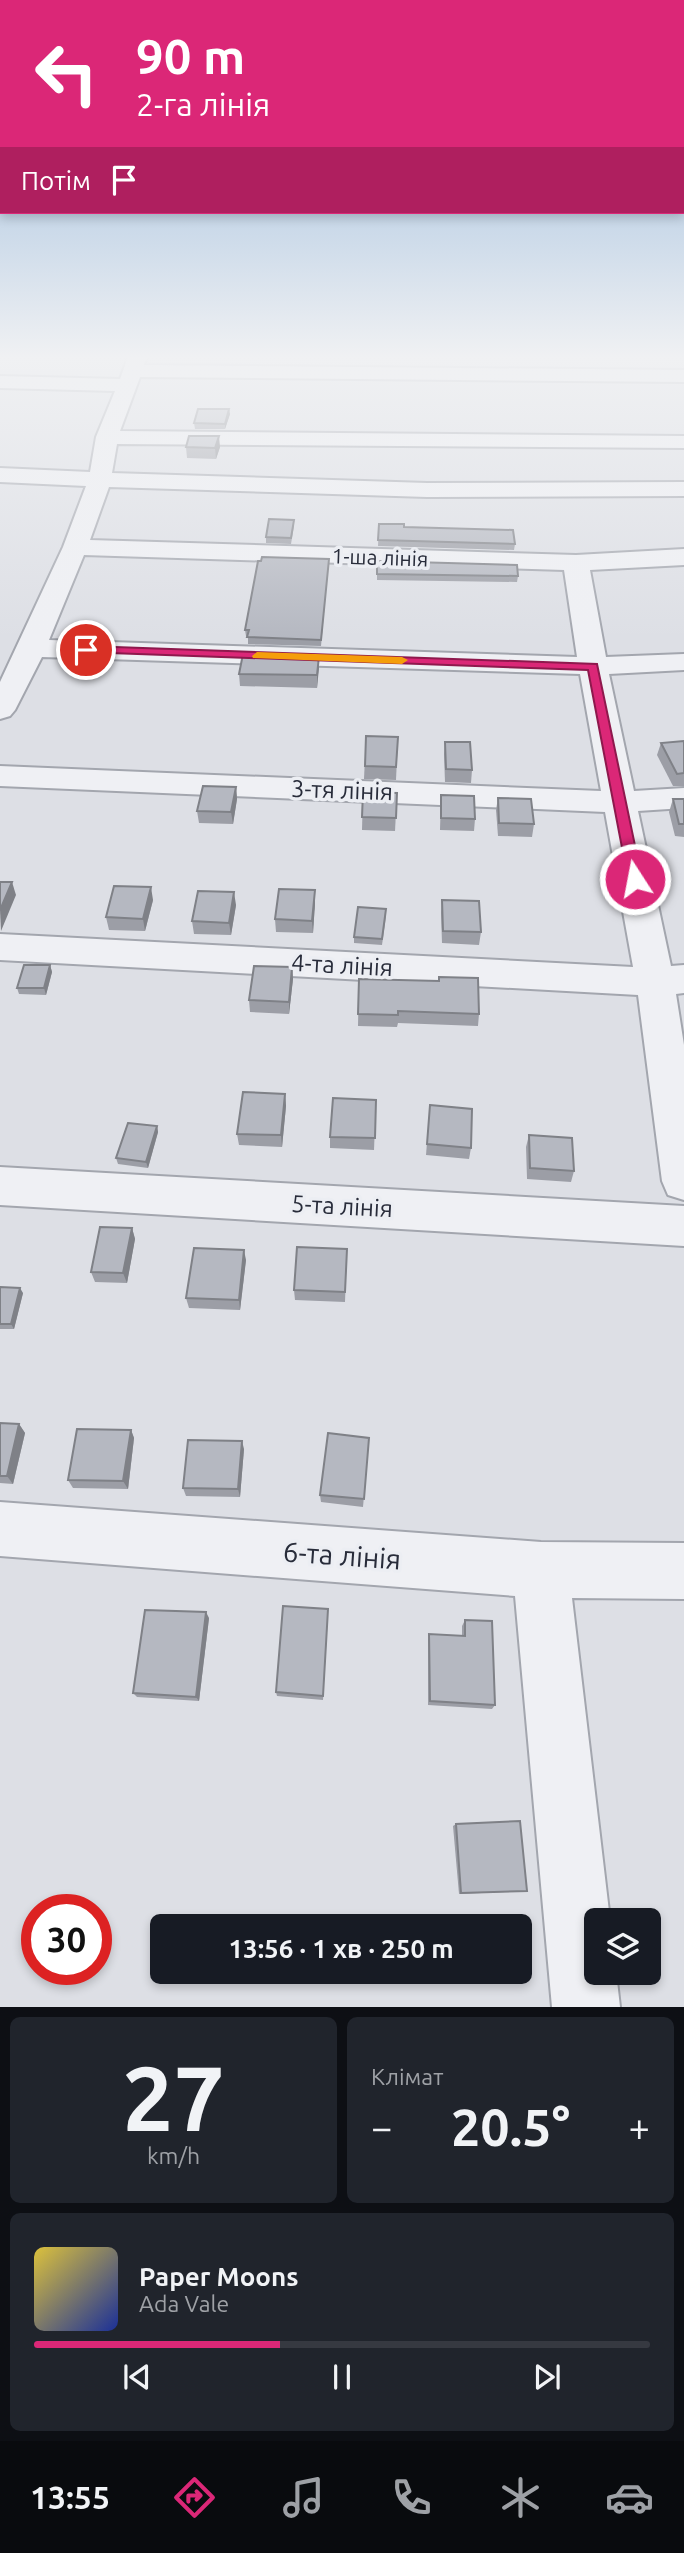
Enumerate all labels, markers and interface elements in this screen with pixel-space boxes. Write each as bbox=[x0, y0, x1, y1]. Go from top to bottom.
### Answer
icon: left bbox=[21, 28, 112, 119]
text: 90 m bbox=[136, 28, 245, 83]
text: 2-га лінія bbox=[136, 86, 270, 122]
icon: arrive bbox=[105, 161, 143, 199]
text: Потім bbox=[21, 166, 91, 195]
street label: 1-ша лінія bbox=[331, 543, 429, 571]
pin bbox=[56, 620, 116, 680]
icon: arrive bbox=[67, 631, 105, 669]
street label: 3-тя лінія bbox=[290, 775, 394, 805]
position arrow bbox=[598, 842, 672, 916]
street label: 4-та лінія bbox=[291, 949, 393, 981]
street label: 5-та лінія bbox=[291, 1190, 393, 1222]
street label: 6-та лінія bbox=[282, 1535, 402, 1575]
speed limit sign: 30 bbox=[21, 1894, 112, 1985]
map controls bbox=[584, 1908, 661, 1985]
button: layers bbox=[584, 1908, 661, 1985]
text: 13:56 · 1 хв · 250 m bbox=[228, 1934, 454, 1963]
text: 27 bbox=[122, 2046, 225, 2148]
text: Клімат bbox=[371, 2064, 443, 2089]
text: 20.5° bbox=[451, 2098, 570, 2156]
text: − bbox=[371, 2106, 392, 2148]
text: + bbox=[629, 2106, 650, 2148]
text: km/h bbox=[147, 2143, 200, 2168]
text: Paper Moons bbox=[139, 2262, 298, 2291]
text: Ada Vale bbox=[139, 2291, 229, 2316]
icon: previous bbox=[118, 2358, 156, 2396]
icon: pause bbox=[323, 2358, 361, 2396]
icon: next bbox=[528, 2358, 566, 2396]
icon: directions bbox=[170, 2473, 219, 2522]
icon: music bbox=[279, 2473, 328, 2522]
icon: phone bbox=[387, 2473, 436, 2522]
icon: climate bbox=[496, 2473, 545, 2522]
icon: car bbox=[605, 2473, 654, 2522]
text: 13:55 bbox=[30, 2479, 110, 2515]

